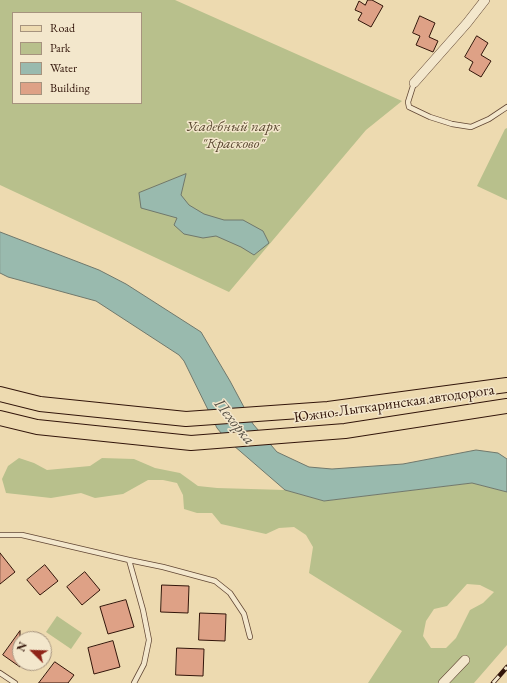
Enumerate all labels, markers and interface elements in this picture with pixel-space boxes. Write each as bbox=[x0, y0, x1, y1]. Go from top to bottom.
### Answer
legend bbox=[12, 12, 142, 104]
text: Road bbox=[50, 20, 75, 36]
text: Park bbox=[50, 40, 70, 56]
text: Water bbox=[50, 60, 77, 76]
text: Building bbox=[50, 80, 90, 96]
park label: Усадебный парк "Красково" bbox=[186, 118, 280, 153]
street label: Южно-Лыткаринская автодорога bbox=[292, 381, 496, 427]
water label: Пехорка bbox=[210, 395, 258, 449]
north arrow bbox=[12, 631, 52, 671]
text: N bbox=[14, 640, 30, 654]

